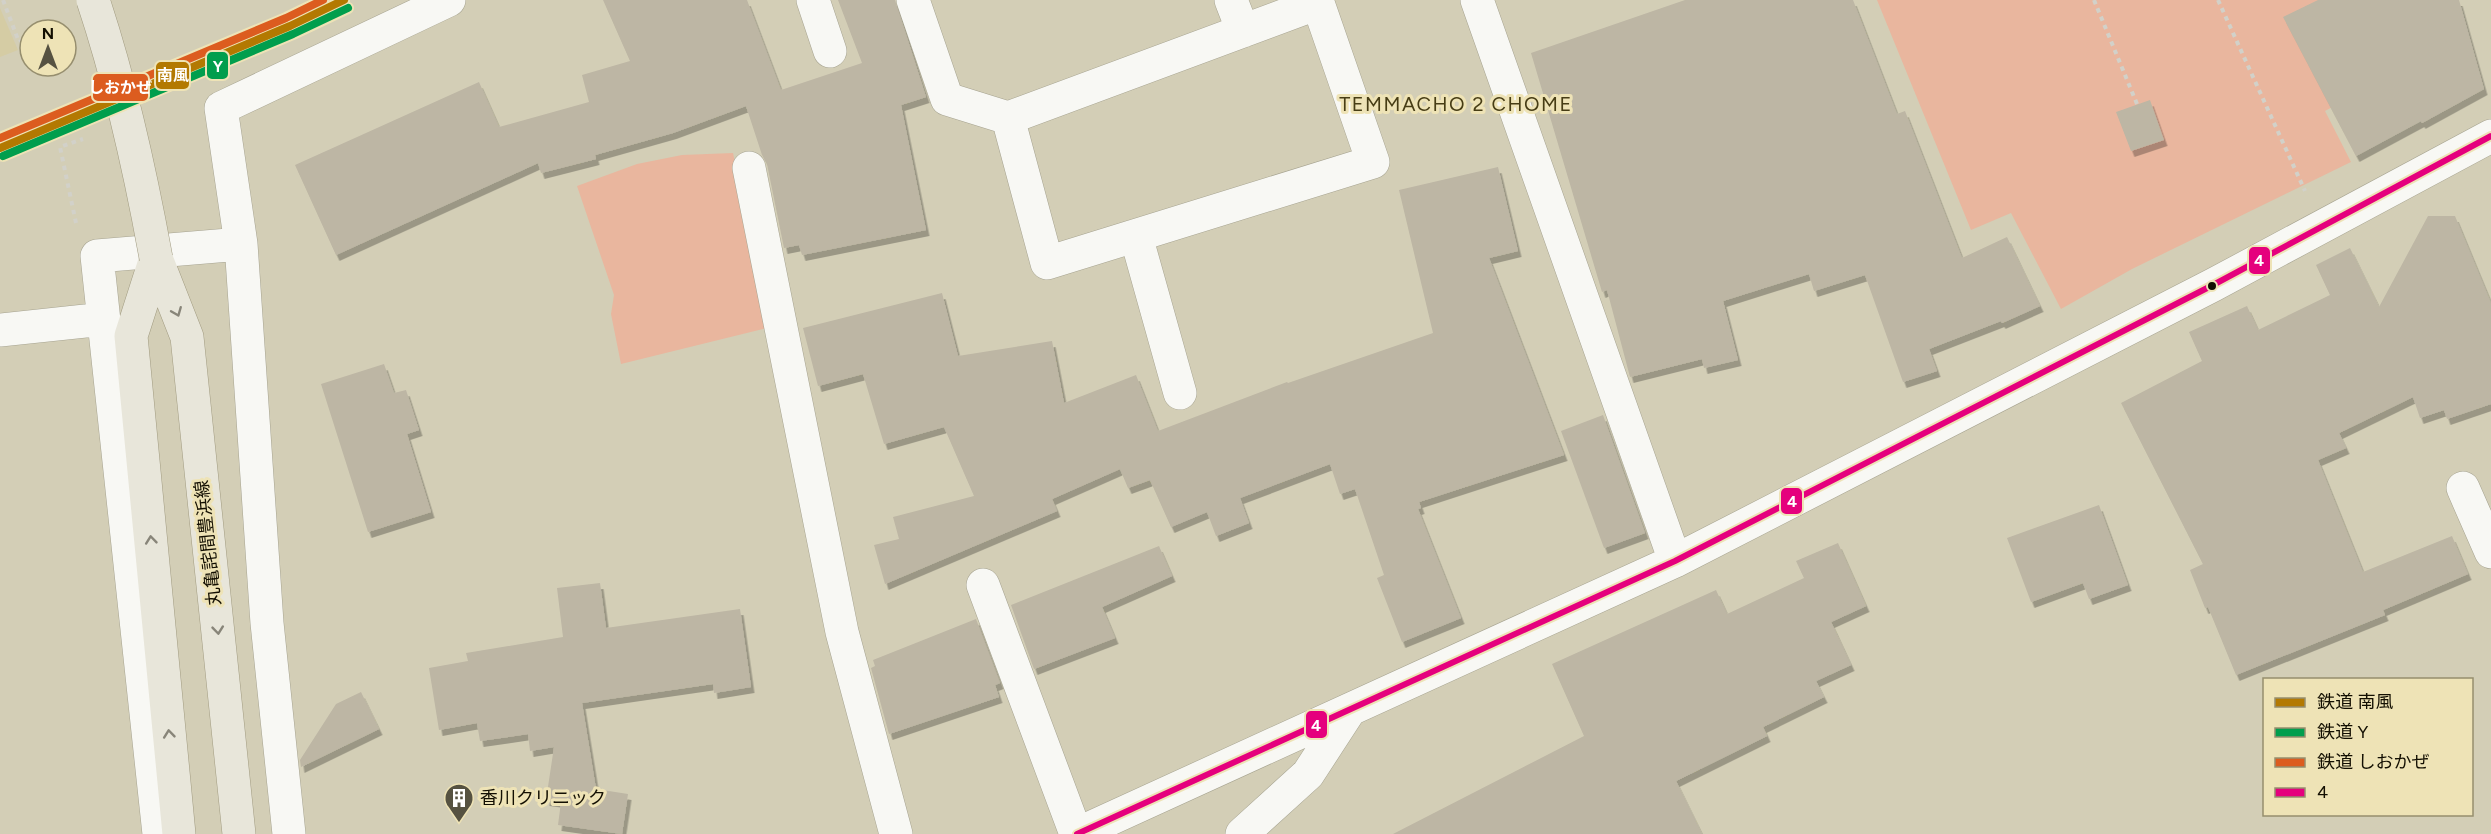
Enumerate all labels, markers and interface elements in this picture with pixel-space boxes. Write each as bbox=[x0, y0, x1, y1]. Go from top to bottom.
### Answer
north arrow bbox=[18, 18, 78, 78]
text: N bbox=[42, 24, 54, 43]
line badge: Y bbox=[206, 51, 229, 80]
text: Y bbox=[213, 57, 224, 76]
line badge: 南風 bbox=[155, 61, 190, 90]
text: 南風 bbox=[157, 66, 189, 85]
line badge: しおかぜ bbox=[92, 73, 149, 102]
text: しおかぜ bbox=[88, 78, 152, 97]
district label: TEMMACHO 2 CHOME bbox=[1339, 92, 1573, 116]
line badge: 4 bbox=[2248, 246, 2271, 275]
text: 4 bbox=[2254, 251, 2264, 270]
unlabelled marker bbox=[2206, 280, 2218, 292]
one-way arrow bbox=[170, 306, 182, 317]
street label: 丸亀詫間豊浜線 bbox=[190, 479, 226, 607]
line badge: 4 bbox=[1780, 487, 1803, 515]
text: 4 bbox=[1787, 492, 1797, 511]
one-way arrow bbox=[145, 535, 158, 544]
one-way arrow bbox=[211, 625, 223, 634]
legend bbox=[2263, 678, 2473, 816]
text: 鉄道 南風 bbox=[2317, 691, 2393, 713]
line badge: 4 bbox=[1305, 710, 1328, 739]
text: 4 bbox=[1311, 716, 1321, 735]
text: 鉄道 Y bbox=[2317, 721, 2368, 743]
one-way arrow bbox=[163, 729, 176, 739]
text: 鉄道 しおかぜ bbox=[2317, 751, 2429, 773]
text: 4 bbox=[2317, 781, 2328, 803]
building icon: 香川クリニック bbox=[443, 782, 475, 824]
place label: 香川クリニック bbox=[480, 787, 606, 809]

